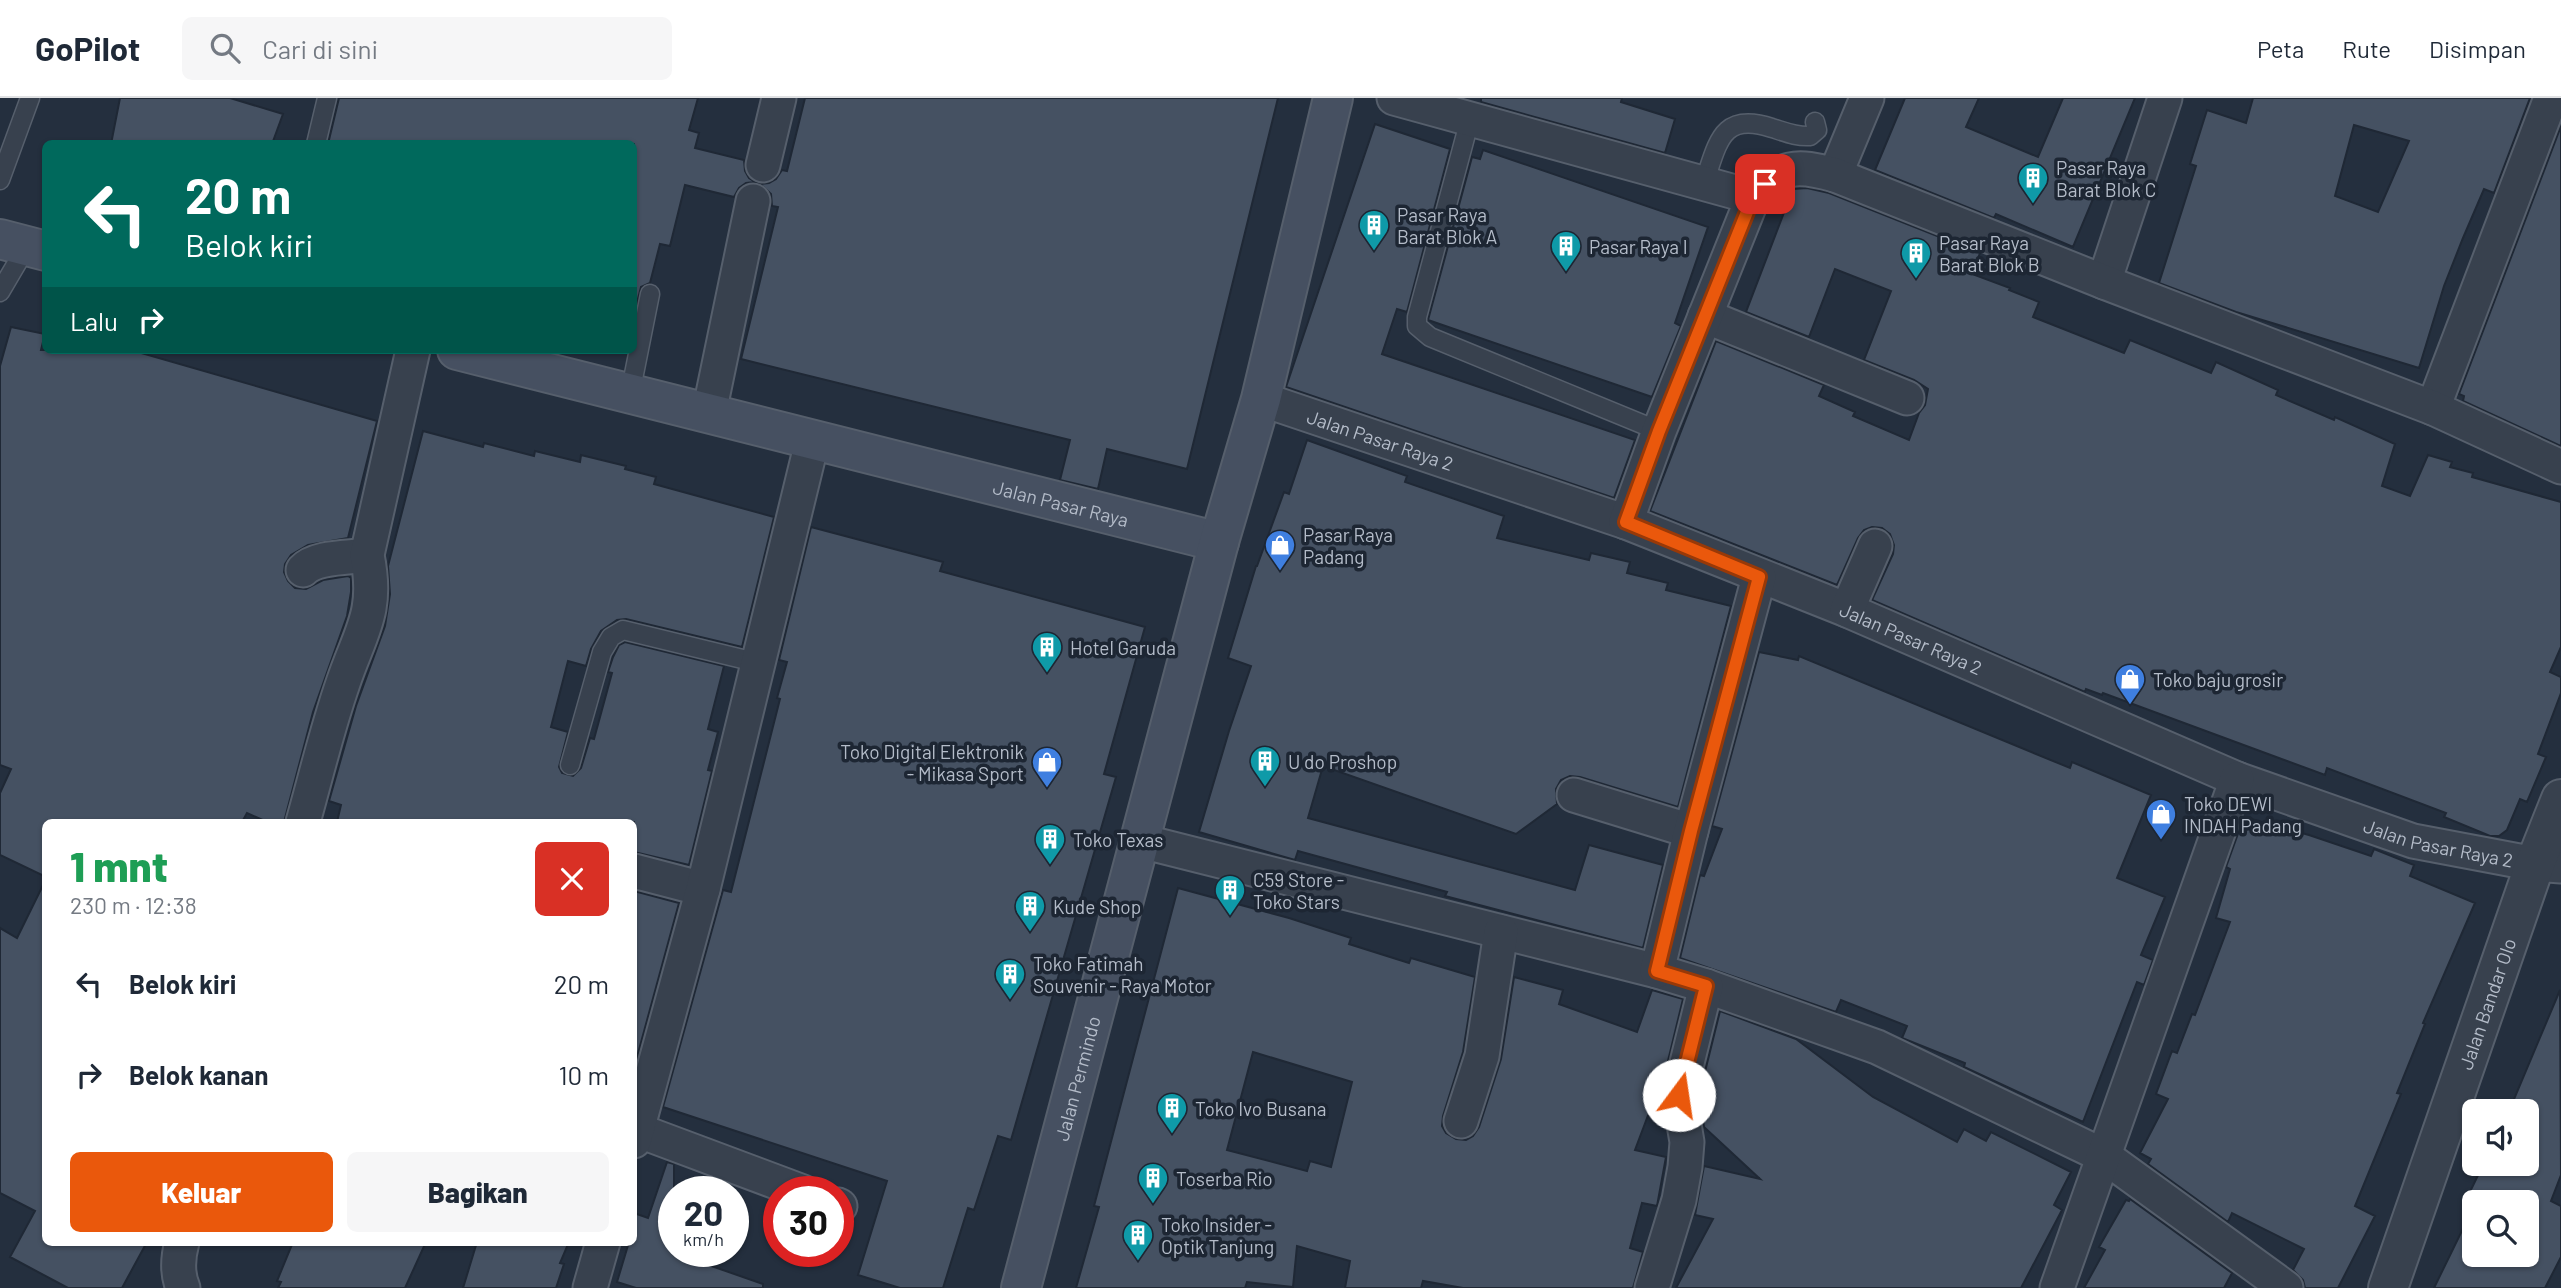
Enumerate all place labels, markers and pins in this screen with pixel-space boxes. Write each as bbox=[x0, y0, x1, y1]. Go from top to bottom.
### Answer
pin bbox=[1735, 154, 1795, 214]
place label: Pasar Raya Barat Blok C bbox=[2056, 156, 2156, 201]
building icon: Pasar Raya Barat Blok C bbox=[2016, 161, 2050, 205]
place label: Pasar Raya Barat Blok A bbox=[1397, 203, 1497, 248]
building icon: Pasar Raya Barat Blok A bbox=[1357, 208, 1391, 252]
building icon: Pasar Raya I bbox=[1549, 229, 1583, 273]
place label: Pasar Raya Barat Blok B bbox=[1939, 231, 2040, 276]
place label: Pasar Raya I bbox=[1589, 235, 1688, 258]
building icon: Pasar Raya Barat Blok B bbox=[1899, 236, 1933, 280]
place label: Pasar Raya Padang bbox=[1303, 523, 1393, 568]
shop icon: Pasar Raya Padang bbox=[1263, 528, 1297, 572]
building icon: Hotel Garuda bbox=[1030, 630, 1064, 674]
place label: Hotel Garuda bbox=[1070, 636, 1176, 659]
shop icon: Toko baju grosir bbox=[2113, 662, 2147, 706]
place label: Toko baju grosir bbox=[2153, 668, 2283, 691]
place label: Toko Digital Elektronik - Mikasa Sport bbox=[840, 740, 1024, 785]
building icon: U do Proshop bbox=[1248, 744, 1282, 788]
shop icon: Toko Digital Elektronik - Mikasa Sport bbox=[1030, 745, 1064, 789]
place label: U do Proshop bbox=[1288, 750, 1397, 773]
place label: Toko DEWI INDAH Padang bbox=[2184, 792, 2302, 837]
shop icon: Toko DEWI INDAH Padang bbox=[2144, 797, 2178, 841]
building icon: Toko Texas bbox=[1033, 822, 1067, 866]
place label: Toko Texas bbox=[1073, 828, 1163, 851]
place label: C59 Store - Toko Stars bbox=[1253, 868, 1344, 913]
building icon: C59 Store - Toko Stars bbox=[1213, 873, 1247, 917]
building icon: Kude Shop bbox=[1013, 889, 1047, 933]
place label: Kude Shop bbox=[1053, 895, 1141, 918]
place label: Toko Fatimah Souvenir - Raya Motor bbox=[1033, 952, 1212, 997]
building icon: Toko Fatimah Souvenir - Raya Motor bbox=[993, 957, 1027, 1001]
building icon: Toko Ivo Busana bbox=[1155, 1091, 1189, 1135]
place label: Toko Ivo Busana bbox=[1195, 1097, 1327, 1120]
building icon: Toserba Rio bbox=[1136, 1161, 1170, 1205]
place label: Toserba Rio bbox=[1176, 1167, 1273, 1190]
place label: Toko Insider - Optik Tanjung bbox=[1161, 1213, 1274, 1258]
building icon: Toko Insider - Optik Tanjung bbox=[1121, 1218, 1155, 1262]

